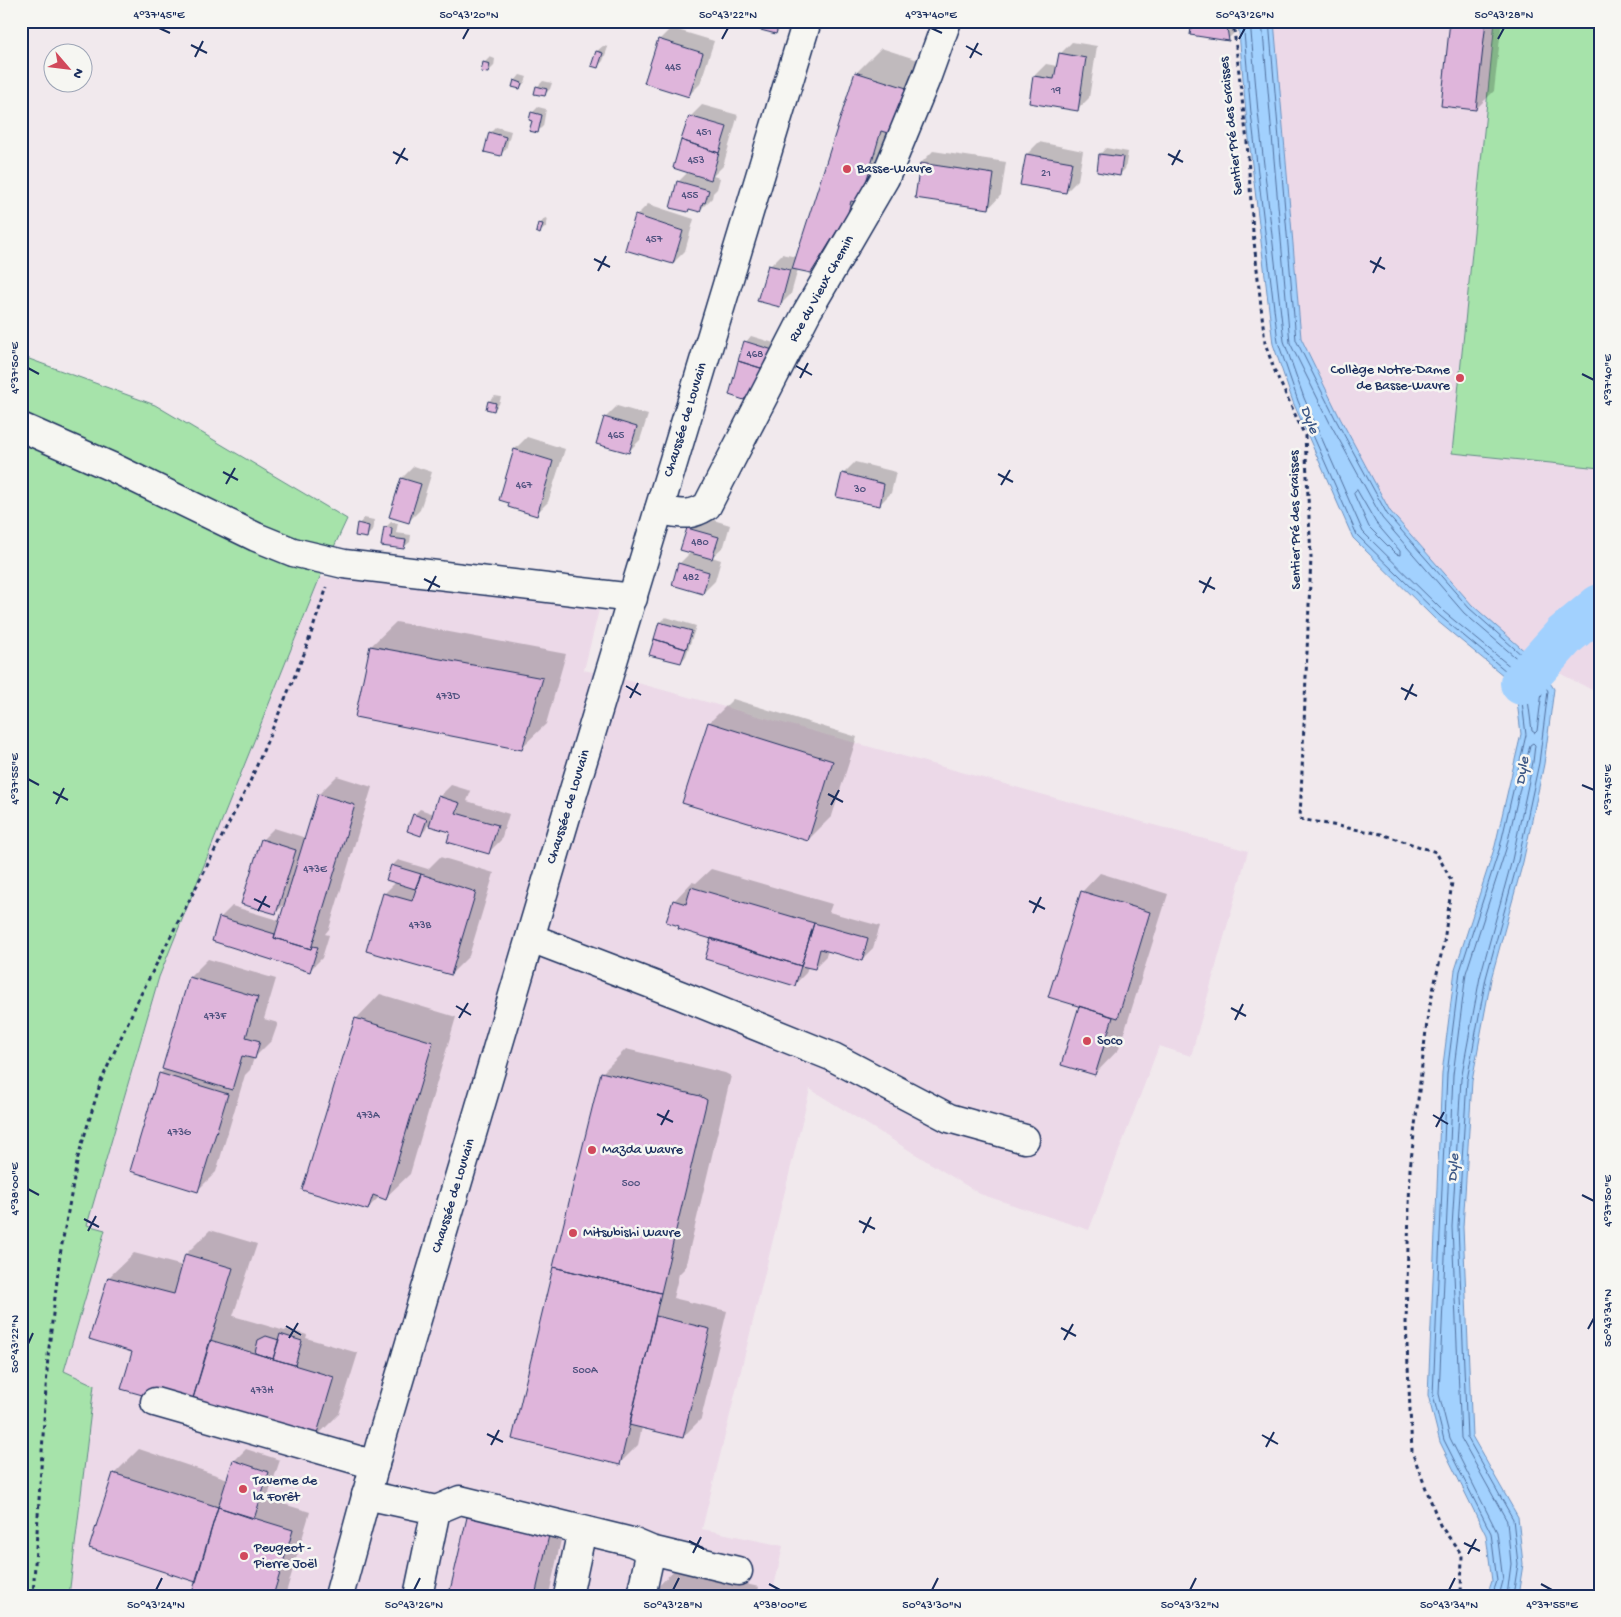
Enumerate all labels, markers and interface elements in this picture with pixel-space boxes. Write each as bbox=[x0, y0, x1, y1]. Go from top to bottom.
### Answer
text: 4°37'45"E bbox=[133, 9, 185, 23]
text: 50°43'20"N bbox=[440, 9, 499, 23]
text: 50°43'22"N bbox=[699, 9, 757, 23]
text: 4°37'40"E bbox=[905, 9, 957, 23]
text: 50°43'26"N bbox=[1216, 9, 1274, 23]
text: 50°43'28"N bbox=[1475, 9, 1534, 23]
north arrow bbox=[42, 42, 92, 92]
street label: Sentier Pré des Graisses bbox=[1216, 55, 1248, 196]
house number: 445 bbox=[665, 62, 681, 74]
text: N bbox=[68, 65, 87, 81]
house number: 19 bbox=[1050, 85, 1061, 97]
house number: 451 bbox=[696, 127, 712, 139]
house number: 453 bbox=[688, 155, 705, 167]
place label: Basse-Wavre bbox=[856, 161, 933, 178]
marker: Basse-Wavre bbox=[841, 163, 853, 175]
house number: 21 bbox=[1041, 168, 1051, 180]
house number: 455 bbox=[682, 190, 699, 202]
street label: Rue du Vieux Chemin bbox=[786, 232, 859, 346]
house number: 457 bbox=[646, 234, 663, 246]
text: 4°37'50"E bbox=[9, 341, 23, 394]
house number: 468 bbox=[747, 349, 763, 361]
text: 4°37'40"E bbox=[1602, 354, 1616, 406]
street label: Chaussée de Louvain bbox=[660, 360, 712, 479]
place label: Collège Notre-Dame de Basse-Wavre bbox=[1330, 362, 1451, 395]
marker: Collège Notre-Dame de Basse-Wavre bbox=[1454, 372, 1466, 384]
water label: Dyle bbox=[1295, 404, 1323, 438]
house number: 465 bbox=[608, 430, 624, 442]
street label: Sentier Pré des Graisses bbox=[1286, 450, 1306, 590]
house number: 467 bbox=[516, 480, 533, 492]
house number: 30 bbox=[853, 484, 866, 496]
house number: 480 bbox=[691, 537, 709, 549]
house number: 482 bbox=[683, 572, 700, 584]
house number: 473D bbox=[436, 691, 461, 703]
street label: Chaussée de Louvain bbox=[543, 747, 595, 866]
text: 4°37'55"E bbox=[9, 753, 23, 805]
water label: Dyle bbox=[1512, 754, 1534, 786]
text: 4°37'45"E bbox=[1602, 764, 1616, 816]
house number: 473E bbox=[303, 864, 328, 876]
house number: 473B bbox=[409, 920, 432, 932]
house number: 473F bbox=[204, 1011, 227, 1023]
place label: Soco bbox=[1097, 1033, 1123, 1050]
marker: Soco bbox=[1081, 1035, 1093, 1047]
house number: 473A bbox=[356, 1110, 380, 1122]
house number: 473G bbox=[167, 1127, 192, 1139]
street label: Chaussée de Louvain bbox=[428, 1136, 480, 1255]
place label: Mazda Wavre bbox=[602, 1142, 684, 1159]
marker: Mazda Wavre bbox=[586, 1144, 598, 1156]
water label: Dyle bbox=[1444, 1152, 1464, 1183]
text: 4°38'00"E bbox=[9, 1162, 23, 1216]
text: 4°37'50"E bbox=[1602, 1174, 1616, 1227]
house number: 500 bbox=[622, 1178, 640, 1190]
place label: Mitsubishi Wavre bbox=[583, 1225, 681, 1242]
marker: Mitsubishi Wavre bbox=[567, 1227, 579, 1239]
text: 50°43'34"N bbox=[1602, 1289, 1616, 1347]
text: 50°43'22"N bbox=[9, 1315, 23, 1373]
house number: 500A bbox=[573, 1365, 598, 1377]
house number: 473H bbox=[251, 1385, 274, 1397]
place label: Taverne de la Forêt bbox=[252, 1473, 318, 1506]
marker: Taverne de la Forêt bbox=[237, 1483, 249, 1495]
place label: Peugeot - Pierre Joël bbox=[253, 1540, 317, 1573]
marker: Peugeot - Pierre Joël bbox=[238, 1550, 250, 1562]
text: 50°43'24"N bbox=[127, 1599, 185, 1613]
text: 50°43'26"N bbox=[385, 1599, 443, 1613]
text: 50°43'28"N bbox=[644, 1599, 703, 1613]
text: 4°38'00"E bbox=[753, 1599, 807, 1613]
text: 50°43'30"N bbox=[902, 1599, 962, 1613]
text: 50°43'32"N bbox=[1161, 1599, 1219, 1613]
text: 50°43'34"N bbox=[1420, 1599, 1478, 1613]
text: 4°37'55"E bbox=[1526, 1599, 1578, 1613]

